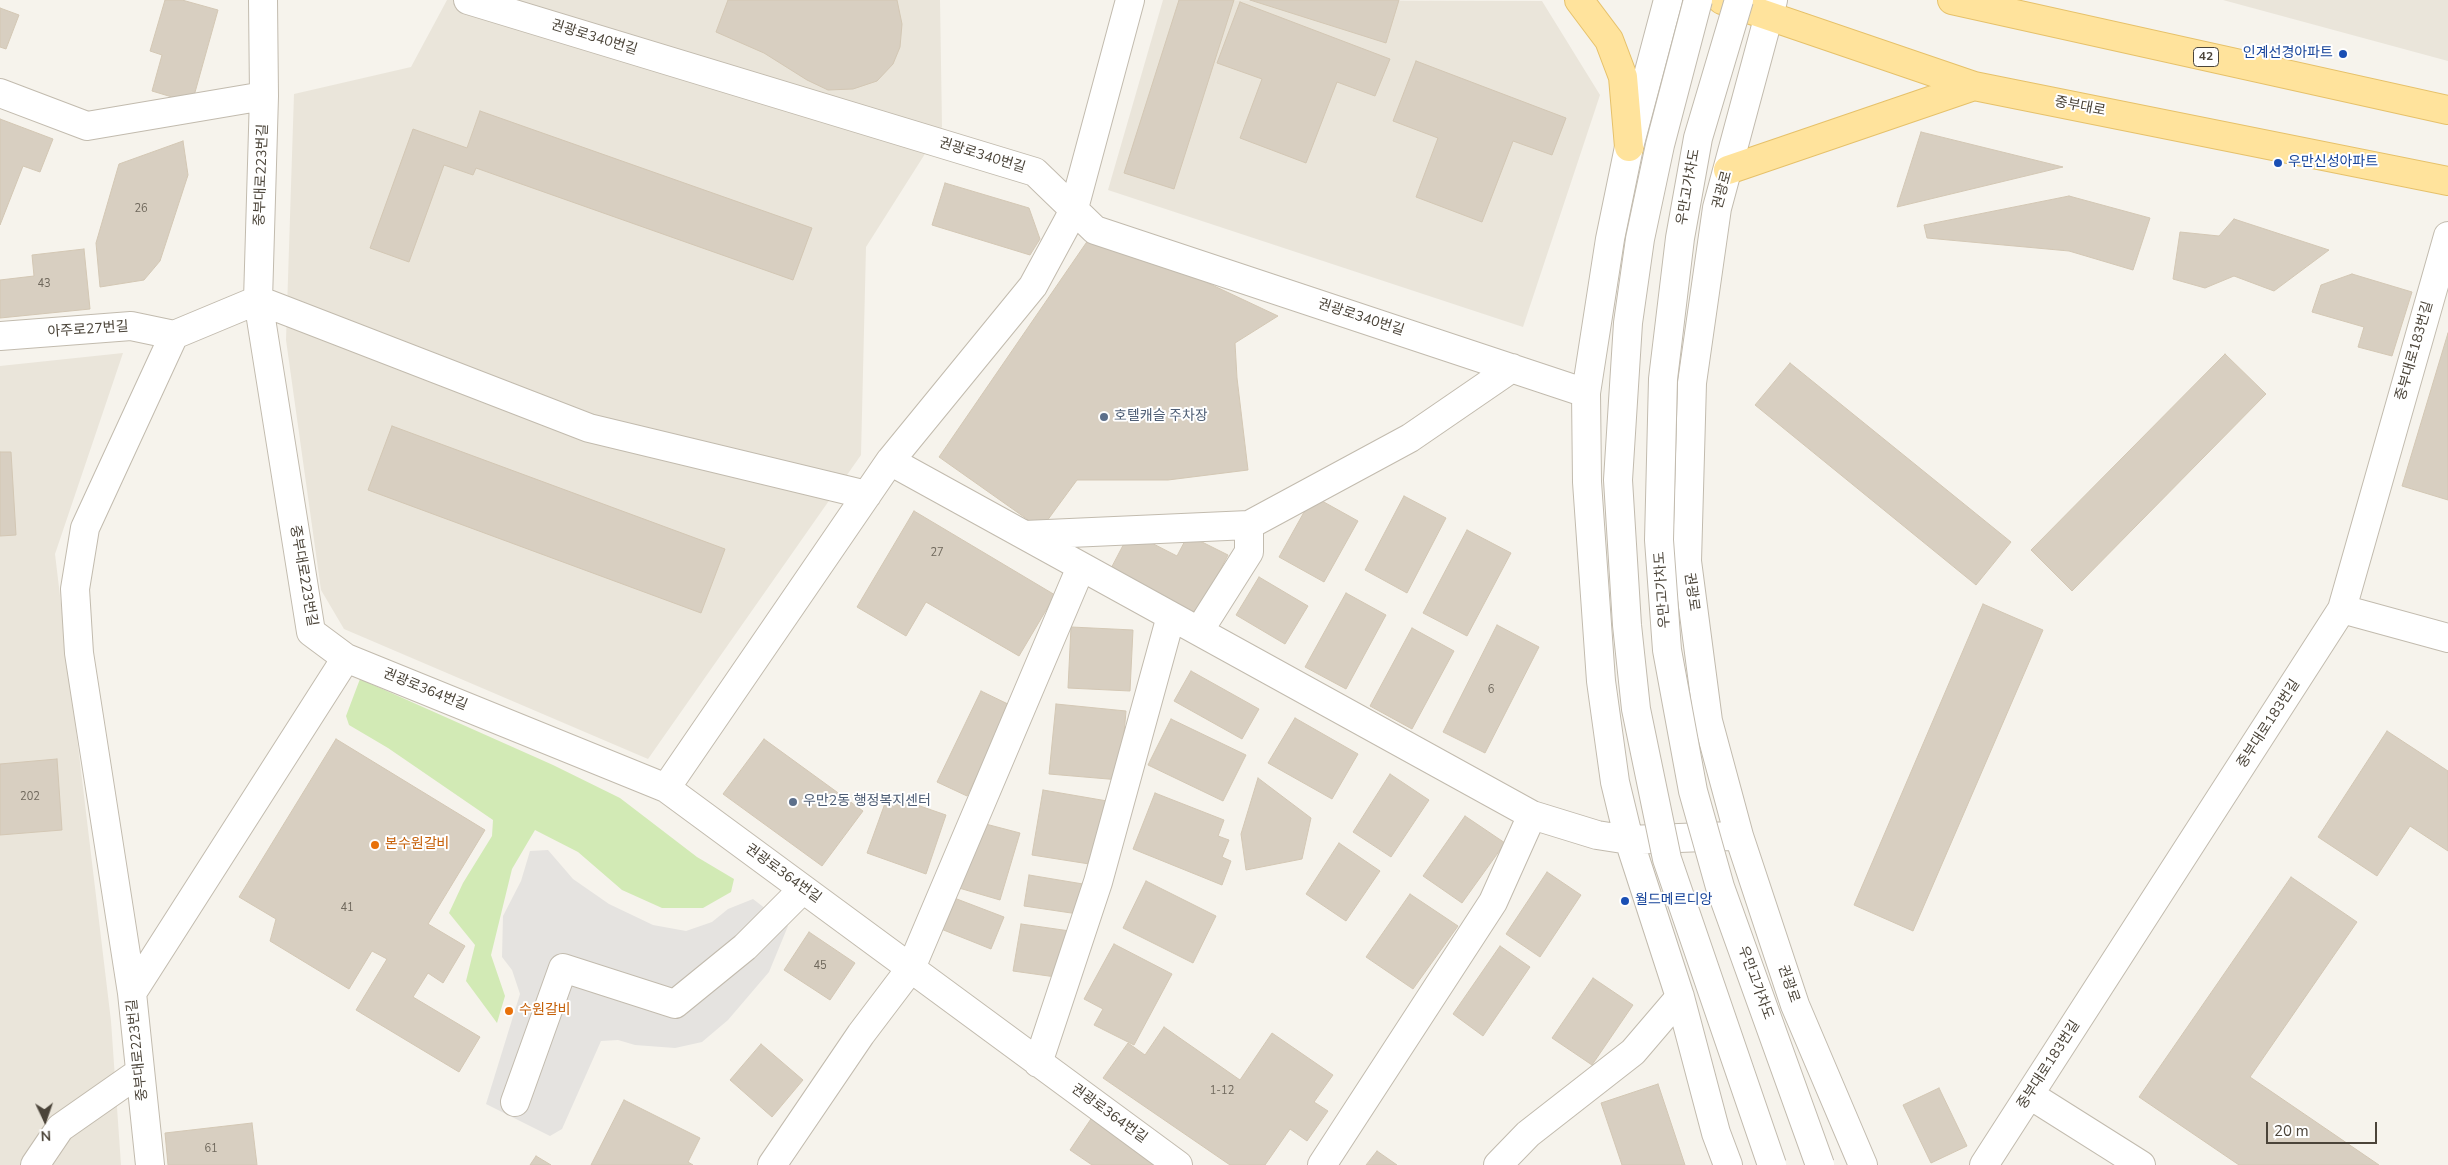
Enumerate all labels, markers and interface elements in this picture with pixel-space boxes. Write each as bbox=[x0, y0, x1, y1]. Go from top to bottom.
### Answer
street label: 권광로340번길 bbox=[549, 17, 639, 59]
place label: 인계선경아파트 bbox=[2243, 46, 2333, 62]
road number: 42 bbox=[2194, 48, 2218, 66]
marker: 인계선경아파트 bbox=[2337, 48, 2349, 60]
street label: 중부대로 bbox=[2053, 94, 2107, 120]
street label: 중부대로223번길 bbox=[252, 123, 272, 227]
street label: 권광로340번길 bbox=[937, 135, 1027, 177]
street label: 우만고가차도 bbox=[1674, 147, 1704, 227]
place label: 우만신성아파트 bbox=[2288, 155, 2378, 171]
marker: 우만신성아파트 bbox=[2272, 157, 2284, 169]
street label: 권광로 bbox=[1710, 169, 1736, 211]
house number: 26 bbox=[134, 202, 148, 216]
house number: 43 bbox=[37, 277, 51, 291]
street label: 권광로340번길 bbox=[1316, 296, 1406, 340]
street label: 중부대로183번길 bbox=[2393, 299, 2437, 403]
street label: 아주로27번길 bbox=[47, 319, 129, 341]
place label: 호텔캐슬 주차장 bbox=[1114, 409, 1208, 425]
marker: 호텔캐슬 주차장 bbox=[1098, 411, 1110, 423]
street label: 중부대로223번길 bbox=[286, 524, 320, 628]
house number: 27 bbox=[930, 546, 944, 560]
street label: 우만고가차도 bbox=[1652, 551, 1674, 629]
street label: 권광로 bbox=[1680, 572, 1702, 612]
street label: 권광로364번길 bbox=[380, 665, 470, 715]
street label: 중부대로183번길 bbox=[2234, 676, 2304, 772]
house number: 6 bbox=[1488, 683, 1494, 697]
house number: 202 bbox=[20, 790, 40, 804]
place label: 우만2동 행정복지센터 bbox=[803, 794, 931, 810]
marker: 우만2동 행정복지센터 bbox=[787, 796, 799, 808]
place label: 본수원갈비 bbox=[385, 837, 449, 853]
marker: 본수원갈비 bbox=[369, 839, 381, 851]
street label: 권광로364번길 bbox=[742, 841, 824, 907]
place label: 월드메르디앙 bbox=[1635, 893, 1712, 909]
marker: 월드메르디앙 bbox=[1619, 895, 1631, 907]
house number: 41 bbox=[340, 901, 354, 915]
street label: 우만고가차도 bbox=[1734, 944, 1776, 1022]
house number: 45 bbox=[813, 959, 827, 973]
street label: 권광로 bbox=[1774, 963, 1802, 1005]
street label: 중부대로223번길 bbox=[124, 998, 152, 1102]
place label: 수원갈비 bbox=[519, 1003, 571, 1019]
marker: 수원갈비 bbox=[503, 1005, 515, 1017]
street label: 중부대로183번길 bbox=[2014, 1017, 2084, 1113]
street label: 권광로364번길 bbox=[1068, 1081, 1150, 1147]
house number: 1-12 bbox=[1210, 1084, 1234, 1098]
north arrow bbox=[20, 1095, 70, 1145]
scale bar bbox=[2268, 1112, 2379, 1144]
text: 20 m bbox=[2274, 1121, 2309, 1141]
text: N bbox=[40, 1126, 52, 1145]
house number: 61 bbox=[204, 1142, 218, 1156]

